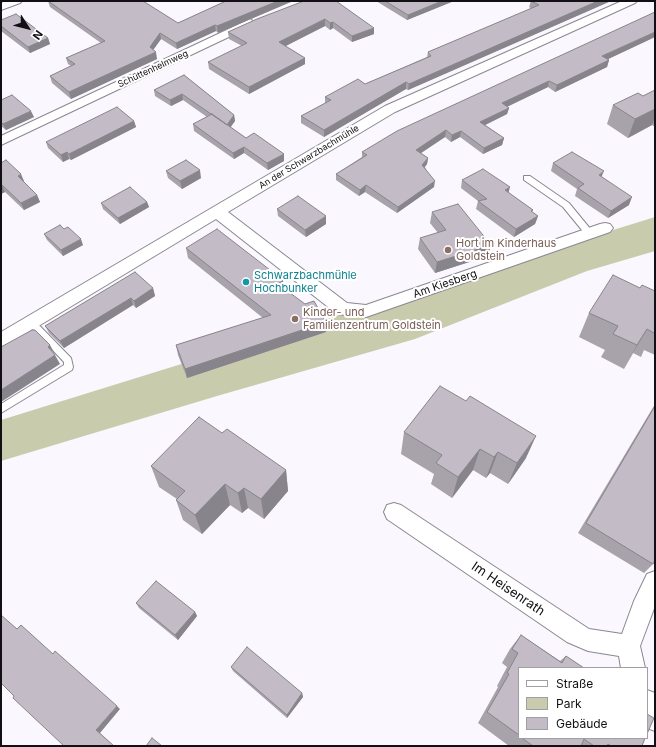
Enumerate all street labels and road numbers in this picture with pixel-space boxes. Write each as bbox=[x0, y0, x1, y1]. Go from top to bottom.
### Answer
street label: Schüttenhelmweg bbox=[116, 48, 190, 90]
street label: An der Schwarzbachmühle bbox=[257, 123, 361, 191]
street label: Am Kiesberg bbox=[411, 267, 479, 301]
street label: Im Heisenrath bbox=[468, 559, 548, 619]

